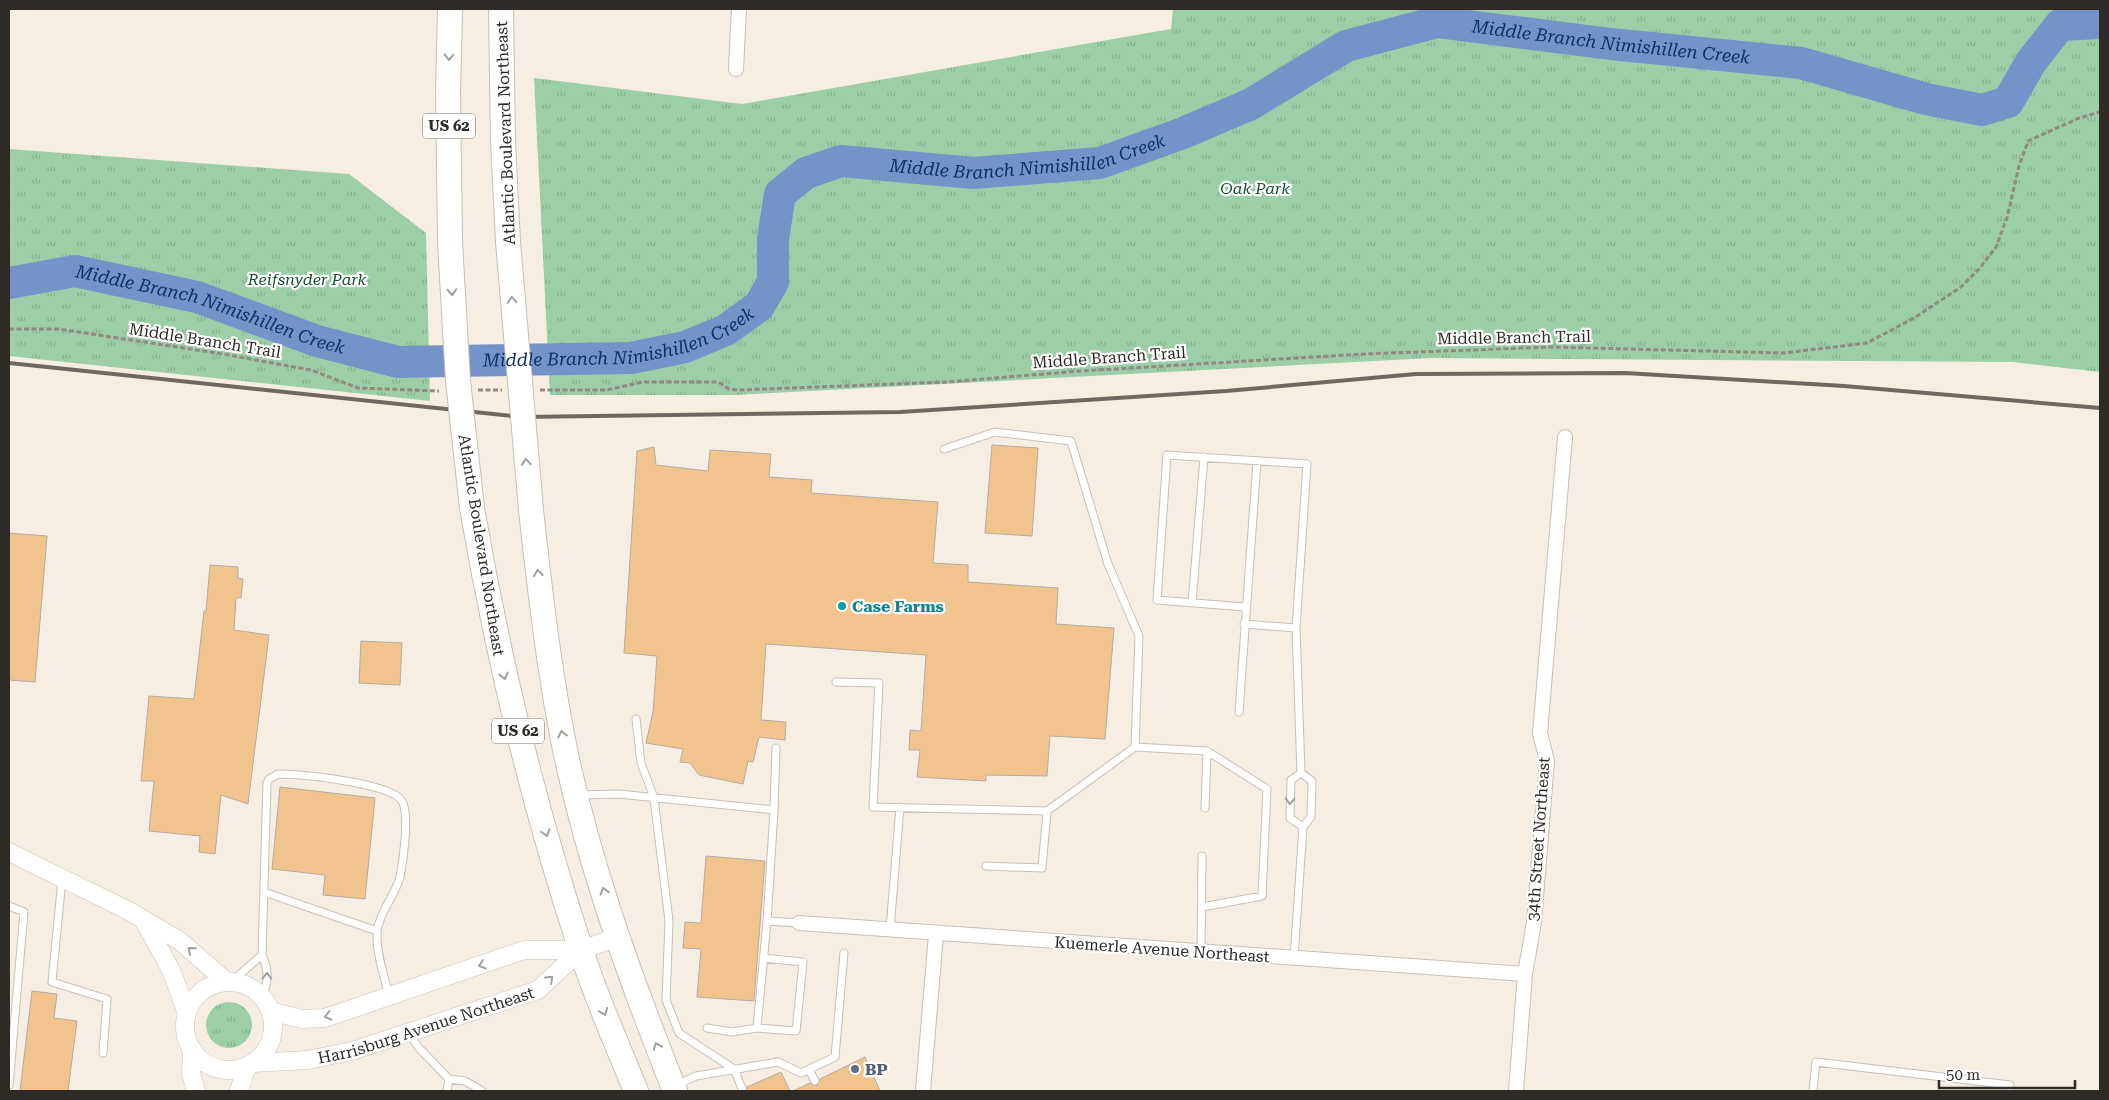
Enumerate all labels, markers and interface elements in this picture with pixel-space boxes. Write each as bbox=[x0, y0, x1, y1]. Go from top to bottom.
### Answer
water label: Middle Branch Nimishillen Creek bbox=[1470, 15, 1751, 68]
street label: Atlantic Boulevard Northeast bbox=[492, 21, 519, 245]
one-way arrow bbox=[444, 54, 454, 62]
road number: US 62 bbox=[423, 114, 475, 138]
water label: Middle Branch Nimishillen Creek bbox=[888, 129, 1168, 183]
park label: Oak Park bbox=[1220, 179, 1290, 198]
water label: Middle Branch Nimishillen Creek bbox=[73, 260, 347, 358]
park label: Reifsnyder Park bbox=[247, 270, 367, 289]
one-way arrow bbox=[447, 288, 458, 296]
one-way arrow bbox=[507, 296, 518, 304]
water label: Middle Branch Nimishillen Creek bbox=[482, 302, 758, 371]
street label: Middle Branch Trail bbox=[127, 319, 282, 362]
street label: Middle Branch Trail bbox=[1437, 327, 1591, 348]
street label: Middle Branch Trail bbox=[1032, 343, 1186, 372]
street label: Atlantic Boulevard Northeast bbox=[455, 433, 508, 657]
one-way arrow bbox=[521, 458, 532, 466]
one-way arrow bbox=[533, 569, 544, 577]
place label: Case Farms bbox=[852, 597, 944, 616]
marker: Case Farms bbox=[836, 600, 848, 612]
one-way arrow bbox=[498, 672, 509, 680]
road number: US 62 bbox=[492, 718, 544, 744]
one-way arrow bbox=[557, 729, 568, 738]
street label: 34th Street Northeast bbox=[1523, 756, 1554, 922]
one-way arrow bbox=[1285, 797, 1296, 805]
one-way arrow bbox=[541, 828, 551, 837]
one-way arrow bbox=[600, 887, 610, 895]
street label: Kuemerle Avenue Northeast bbox=[1054, 933, 1270, 966]
one-way arrow bbox=[187, 947, 196, 956]
one-way arrow bbox=[478, 959, 487, 969]
one-way arrow bbox=[262, 972, 272, 980]
one-way arrow bbox=[544, 976, 553, 985]
street label: Harrisburg Avenue Northeast bbox=[316, 983, 537, 1068]
one-way arrow bbox=[598, 1007, 608, 1016]
one-way arrow bbox=[323, 1010, 332, 1021]
one-way arrow bbox=[653, 1042, 663, 1051]
scale bar bbox=[1939, 1058, 2075, 1090]
place label: BP bbox=[865, 1060, 888, 1079]
marker: BP bbox=[849, 1063, 861, 1075]
text: 50 m bbox=[1946, 1066, 1981, 1084]

